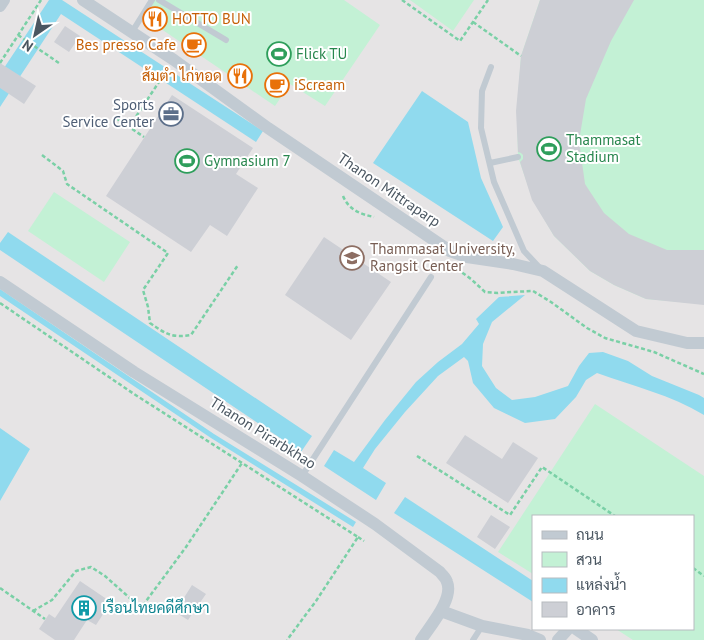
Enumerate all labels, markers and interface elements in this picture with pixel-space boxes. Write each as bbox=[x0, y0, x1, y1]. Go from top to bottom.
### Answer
restaurant icon: HOTTO BUN bbox=[142, 6, 168, 32]
place label: HOTTO BUN bbox=[172, 9, 251, 28]
north arrow bbox=[10, 10, 60, 60]
cafe icon: Bes presso Cafe bbox=[181, 32, 207, 58]
place label: Bes presso Cafe bbox=[76, 35, 176, 54]
text: N bbox=[19, 36, 37, 56]
sports icon: Flick TU bbox=[266, 41, 292, 67]
place label: Flick TU bbox=[296, 44, 347, 63]
restaurant icon: ส้มตำ ไก่ทอด bbox=[227, 63, 253, 89]
place label: ส้มตำ ไก่ทอด bbox=[142, 66, 222, 85]
cafe icon: iScream bbox=[264, 72, 290, 98]
place label: iScream bbox=[294, 75, 345, 94]
place label: Sports Service Center bbox=[63, 95, 154, 131]
office icon: Sports Service Center bbox=[158, 101, 184, 127]
place label: Thammasat Stadium bbox=[566, 130, 641, 166]
sports icon: Thammasat Stadium bbox=[536, 136, 562, 162]
sports icon: Gymnasium 7 bbox=[174, 148, 200, 174]
street label: Thanon Mittraparp bbox=[334, 148, 444, 231]
place label: Gymnasium 7 bbox=[204, 151, 291, 170]
place label: Thammasat University, Rangsit Center bbox=[370, 239, 515, 275]
school or university icon: Thammasat University, Rangsit Center bbox=[339, 245, 365, 271]
street label: Thanon Pirarbkhao bbox=[207, 392, 320, 473]
legend bbox=[532, 515, 694, 630]
text: ถนน bbox=[576, 525, 604, 544]
text: สวน bbox=[576, 550, 602, 569]
text: แหล่งน้ำ bbox=[576, 572, 627, 594]
building icon: เรือนไทยคดีศึกษา bbox=[71, 595, 97, 621]
place label: เรือนไทยคดีศึกษา bbox=[102, 598, 210, 617]
text: อาคาร bbox=[576, 600, 616, 619]

